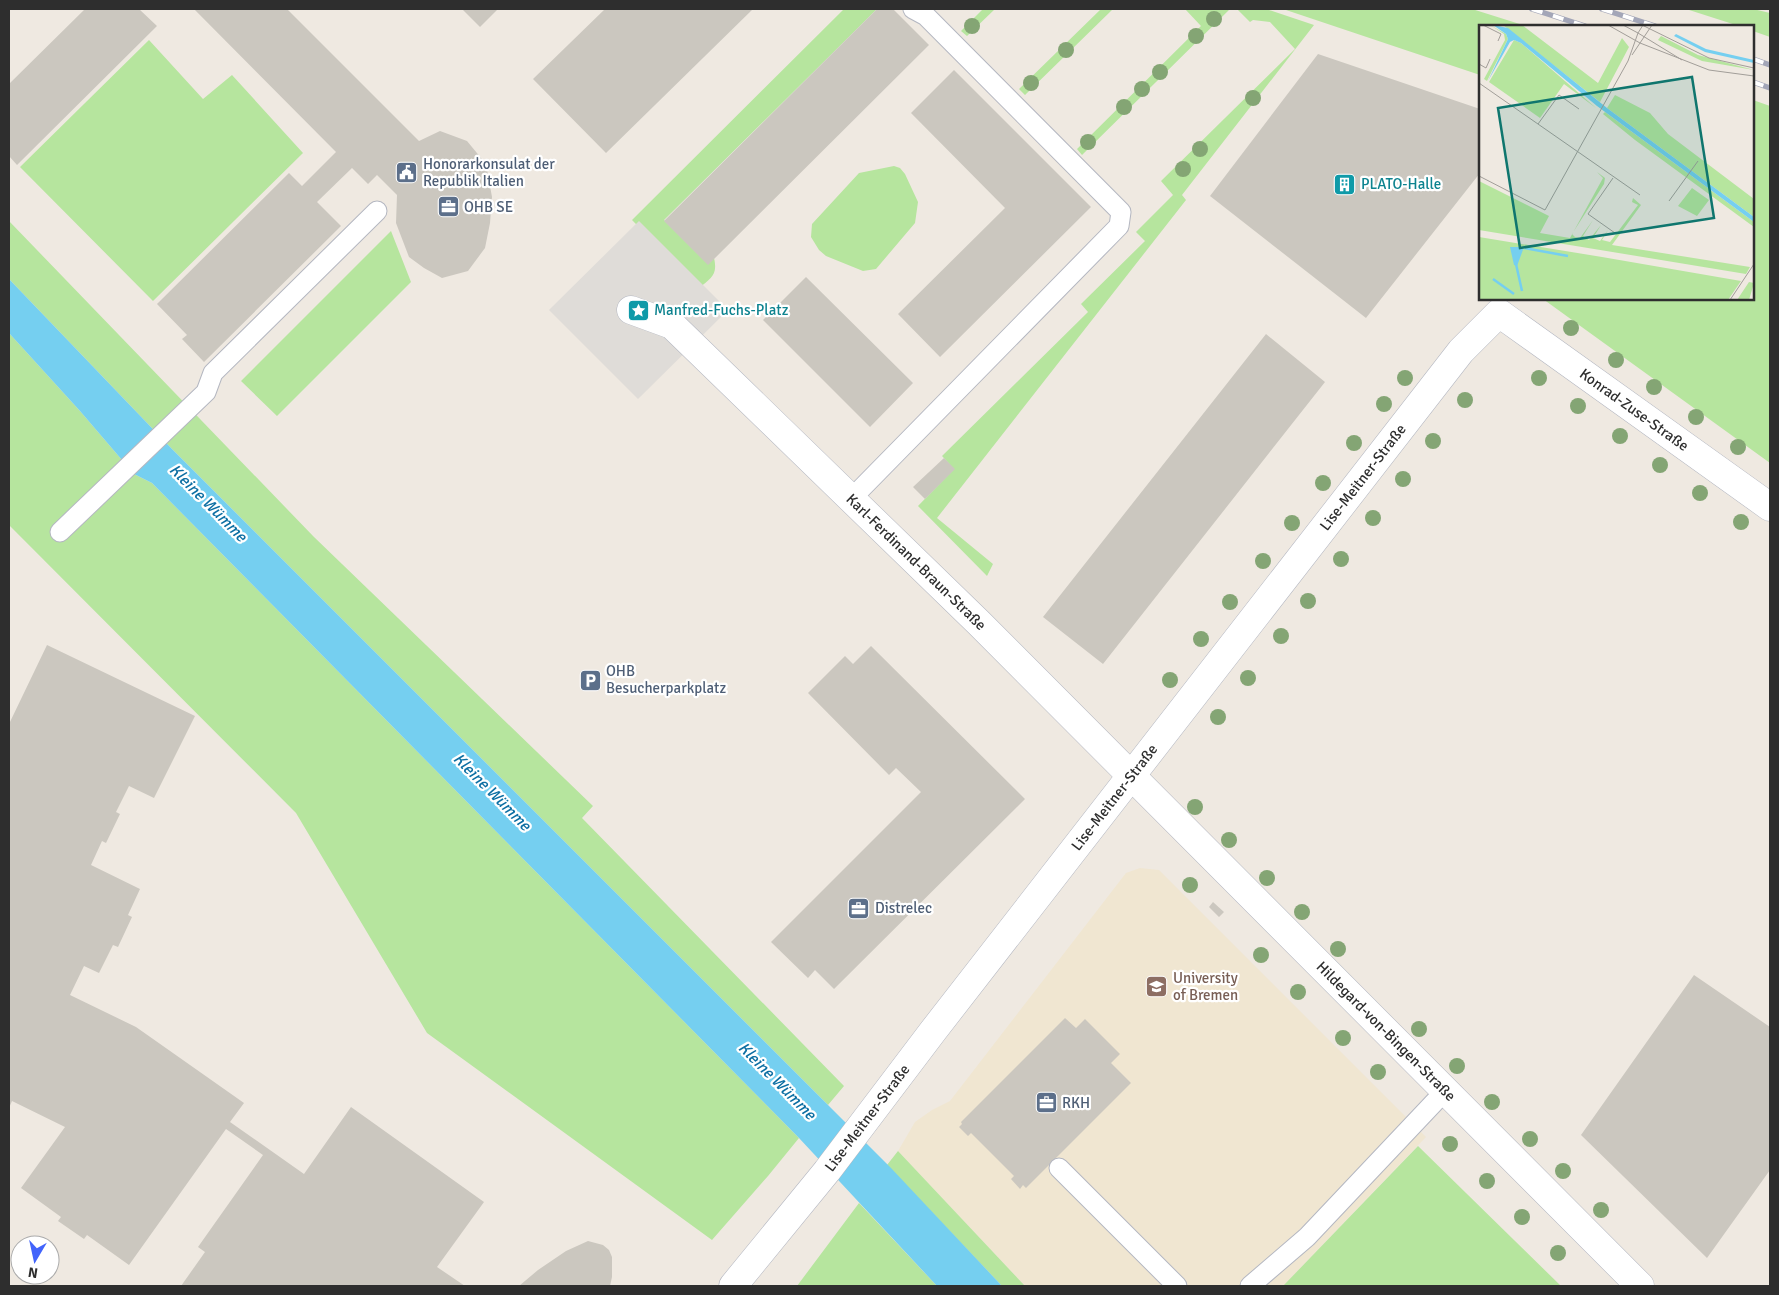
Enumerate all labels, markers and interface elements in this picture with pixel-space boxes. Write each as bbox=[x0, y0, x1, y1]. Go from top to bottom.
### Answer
inset map bbox=[1479, 25, 1754, 300]
place label: Honorarkonsulat der Republik Italien bbox=[423, 155, 555, 190]
public building icon: Honorarkonsulat der Republik Italien bbox=[395, 161, 419, 185]
building icon: PLATO-Halle bbox=[1333, 172, 1357, 196]
place label: PLATO-Halle bbox=[1361, 175, 1441, 193]
office icon: OHB SE bbox=[436, 195, 460, 219]
place label: OHB SE bbox=[464, 198, 513, 216]
place icon: Manfred-Fuchs-Platz bbox=[626, 298, 650, 322]
place label: Manfred-Fuchs-Platz bbox=[654, 301, 789, 319]
street label: Konrad-Zuse-Straße bbox=[1576, 365, 1692, 455]
street label: Lise-Meitner-Straße bbox=[1316, 421, 1410, 534]
water label: Kleine Wümme bbox=[165, 460, 252, 547]
street label: Karl-Ferdinand-Braun-Straße bbox=[842, 490, 990, 634]
place label: OHB Besucherparkplatz bbox=[606, 662, 726, 697]
parking icon: OHB Besucherparkplatz bbox=[578, 668, 602, 692]
street label: Lise-Meitner-Straße bbox=[1068, 740, 1161, 854]
water label: Kleine Wümme bbox=[449, 749, 536, 836]
office icon: Distrelec bbox=[847, 896, 871, 920]
place label: Distrelec bbox=[875, 899, 932, 917]
street label: Hildegard-von-Bingen-Straße bbox=[1313, 958, 1459, 1105]
place label: University of Bremen bbox=[1173, 969, 1238, 1004]
school or university icon: University of Bremen bbox=[1145, 975, 1169, 999]
water label: Kleine Wümme bbox=[734, 1038, 821, 1125]
street label: Lise-Meitner-Straße bbox=[821, 1061, 914, 1175]
office icon: RKH bbox=[1034, 1091, 1058, 1115]
place label: RKH bbox=[1062, 1094, 1090, 1112]
north arrow bbox=[10, 1235, 60, 1285]
text: N bbox=[27, 1263, 39, 1282]

